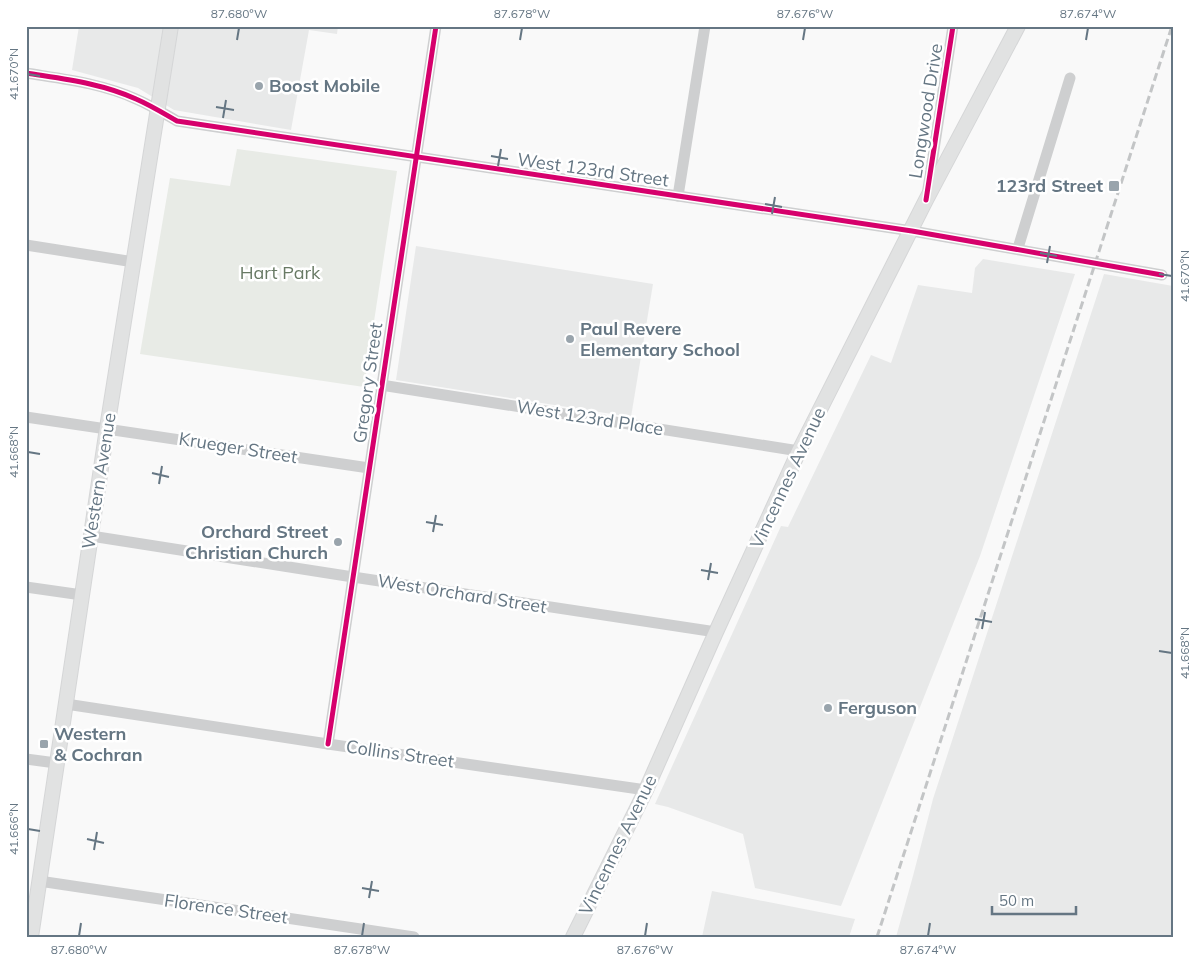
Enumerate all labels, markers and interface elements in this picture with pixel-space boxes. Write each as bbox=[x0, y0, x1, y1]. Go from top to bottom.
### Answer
text: 87.680°W bbox=[211, 6, 267, 21]
text: 87.678°W bbox=[494, 6, 550, 21]
text: 87.676°W bbox=[777, 6, 833, 21]
text: 87.674°W bbox=[1060, 6, 1116, 21]
street label: Longwood Drive bbox=[903, 42, 948, 180]
text: 41.670°N bbox=[6, 48, 21, 100]
place label: Boost Mobile bbox=[269, 74, 380, 97]
marker: Boost Mobile bbox=[253, 80, 265, 92]
street label: West 123rd Street bbox=[516, 147, 670, 192]
place label: 123rd Street bbox=[996, 174, 1103, 197]
marker: 123rd Street bbox=[1107, 179, 1121, 193]
text: 41.670°N bbox=[1177, 250, 1192, 302]
park label: Hart Park bbox=[240, 261, 321, 284]
place label: Paul Revere Elementary School bbox=[580, 317, 740, 361]
street label: Gregory Street bbox=[348, 321, 387, 445]
marker: Paul Revere Elementary School bbox=[564, 333, 576, 345]
street label: West 123rd Place bbox=[515, 395, 665, 440]
street label: Vincennes Avenue bbox=[745, 404, 830, 552]
street label: Western Avenue bbox=[76, 411, 121, 551]
text: 41.668°N bbox=[6, 426, 21, 478]
street label: Krueger Street bbox=[177, 427, 299, 468]
place label: Orchard Street Christian Church bbox=[185, 520, 328, 564]
marker: Orchard Street Christian Church bbox=[332, 536, 344, 548]
street label: West Orchard Street bbox=[376, 569, 548, 618]
text: 41.668°N bbox=[1177, 627, 1192, 679]
place label: Ferguson bbox=[838, 696, 917, 719]
marker: Ferguson bbox=[822, 702, 834, 714]
place label: Western & Cochran bbox=[54, 722, 143, 766]
street label: Collins Street bbox=[345, 735, 456, 772]
marker: Western & Cochran bbox=[38, 738, 50, 750]
street label: Vincennes Avenue bbox=[574, 771, 661, 919]
text: 41.666°N bbox=[6, 803, 21, 855]
scale bar bbox=[992, 883, 1075, 915]
street label: Florence Street bbox=[163, 888, 289, 929]
text: 50 m bbox=[999, 891, 1034, 910]
text: 87.680°W bbox=[51, 942, 107, 957]
text: 87.678°W bbox=[334, 942, 390, 957]
text: 87.676°W bbox=[617, 942, 673, 957]
text: 87.674°W bbox=[900, 942, 956, 957]

